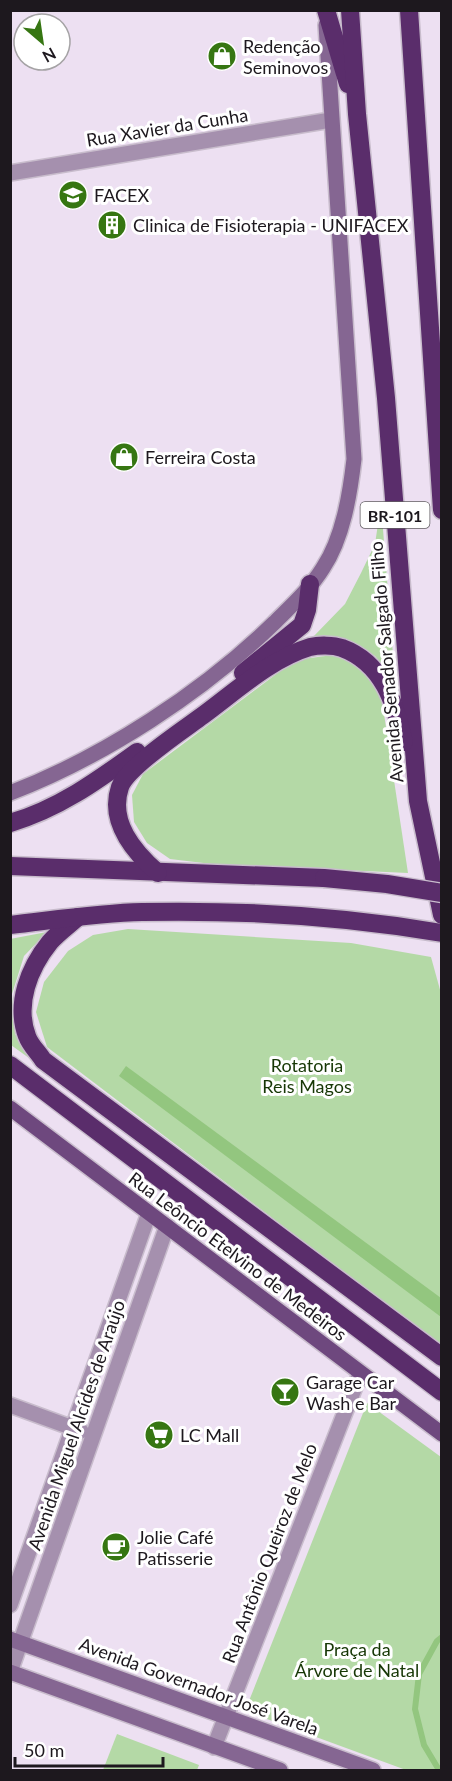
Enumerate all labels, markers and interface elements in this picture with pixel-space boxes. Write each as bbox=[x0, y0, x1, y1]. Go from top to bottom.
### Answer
north arrow bbox=[12, 12, 72, 72]
place label: Redenção Seminovos bbox=[243, 35, 329, 78]
shop icon: Redenção Seminovos bbox=[206, 40, 238, 72]
text: N bbox=[40, 44, 60, 67]
street label: Rua Xavier da Cunha bbox=[85, 103, 249, 151]
school or university icon: FACEX bbox=[57, 179, 89, 211]
place label: FACEX bbox=[94, 184, 149, 206]
building icon: Clinica de Fisioterapia - UNIFACEX bbox=[96, 209, 128, 241]
place label: Clinica de Fisioterapia - UNIFACEX bbox=[133, 214, 409, 236]
shop icon: Ferreira Costa bbox=[108, 441, 140, 473]
place label: Ferreira Costa bbox=[145, 446, 256, 468]
road number: BR-101 bbox=[360, 502, 430, 528]
street label: Avenida Senador Salgado Filho bbox=[364, 540, 408, 784]
park label: Rotatoria Reis Magos bbox=[262, 1054, 352, 1097]
street label: Rua Leôncio Etelvino de Medeiros bbox=[125, 1167, 352, 1345]
street label: Avenida Miguel Alcídes de Araújo bbox=[23, 1297, 129, 1553]
place label: Garage Car Wash e Bar bbox=[306, 1371, 397, 1414]
bar icon: Garage Car Wash e Bar bbox=[269, 1376, 301, 1408]
supermarket icon: LC Mall bbox=[143, 1419, 175, 1451]
place label: LC Mall bbox=[180, 1424, 239, 1446]
street label: Rua Antônio Queiroz de Melo bbox=[217, 1440, 321, 1666]
place label: Jolie Café Patisserie bbox=[137, 1526, 214, 1569]
cafe icon: Jolie Café Patisserie bbox=[100, 1531, 132, 1563]
street label: Avenida Governador José Varela bbox=[76, 1632, 322, 1740]
park label: Praça da Árvore de Natal bbox=[295, 1638, 419, 1681]
scale bar bbox=[15, 1730, 164, 1768]
text: 50 m bbox=[24, 1739, 64, 1761]

